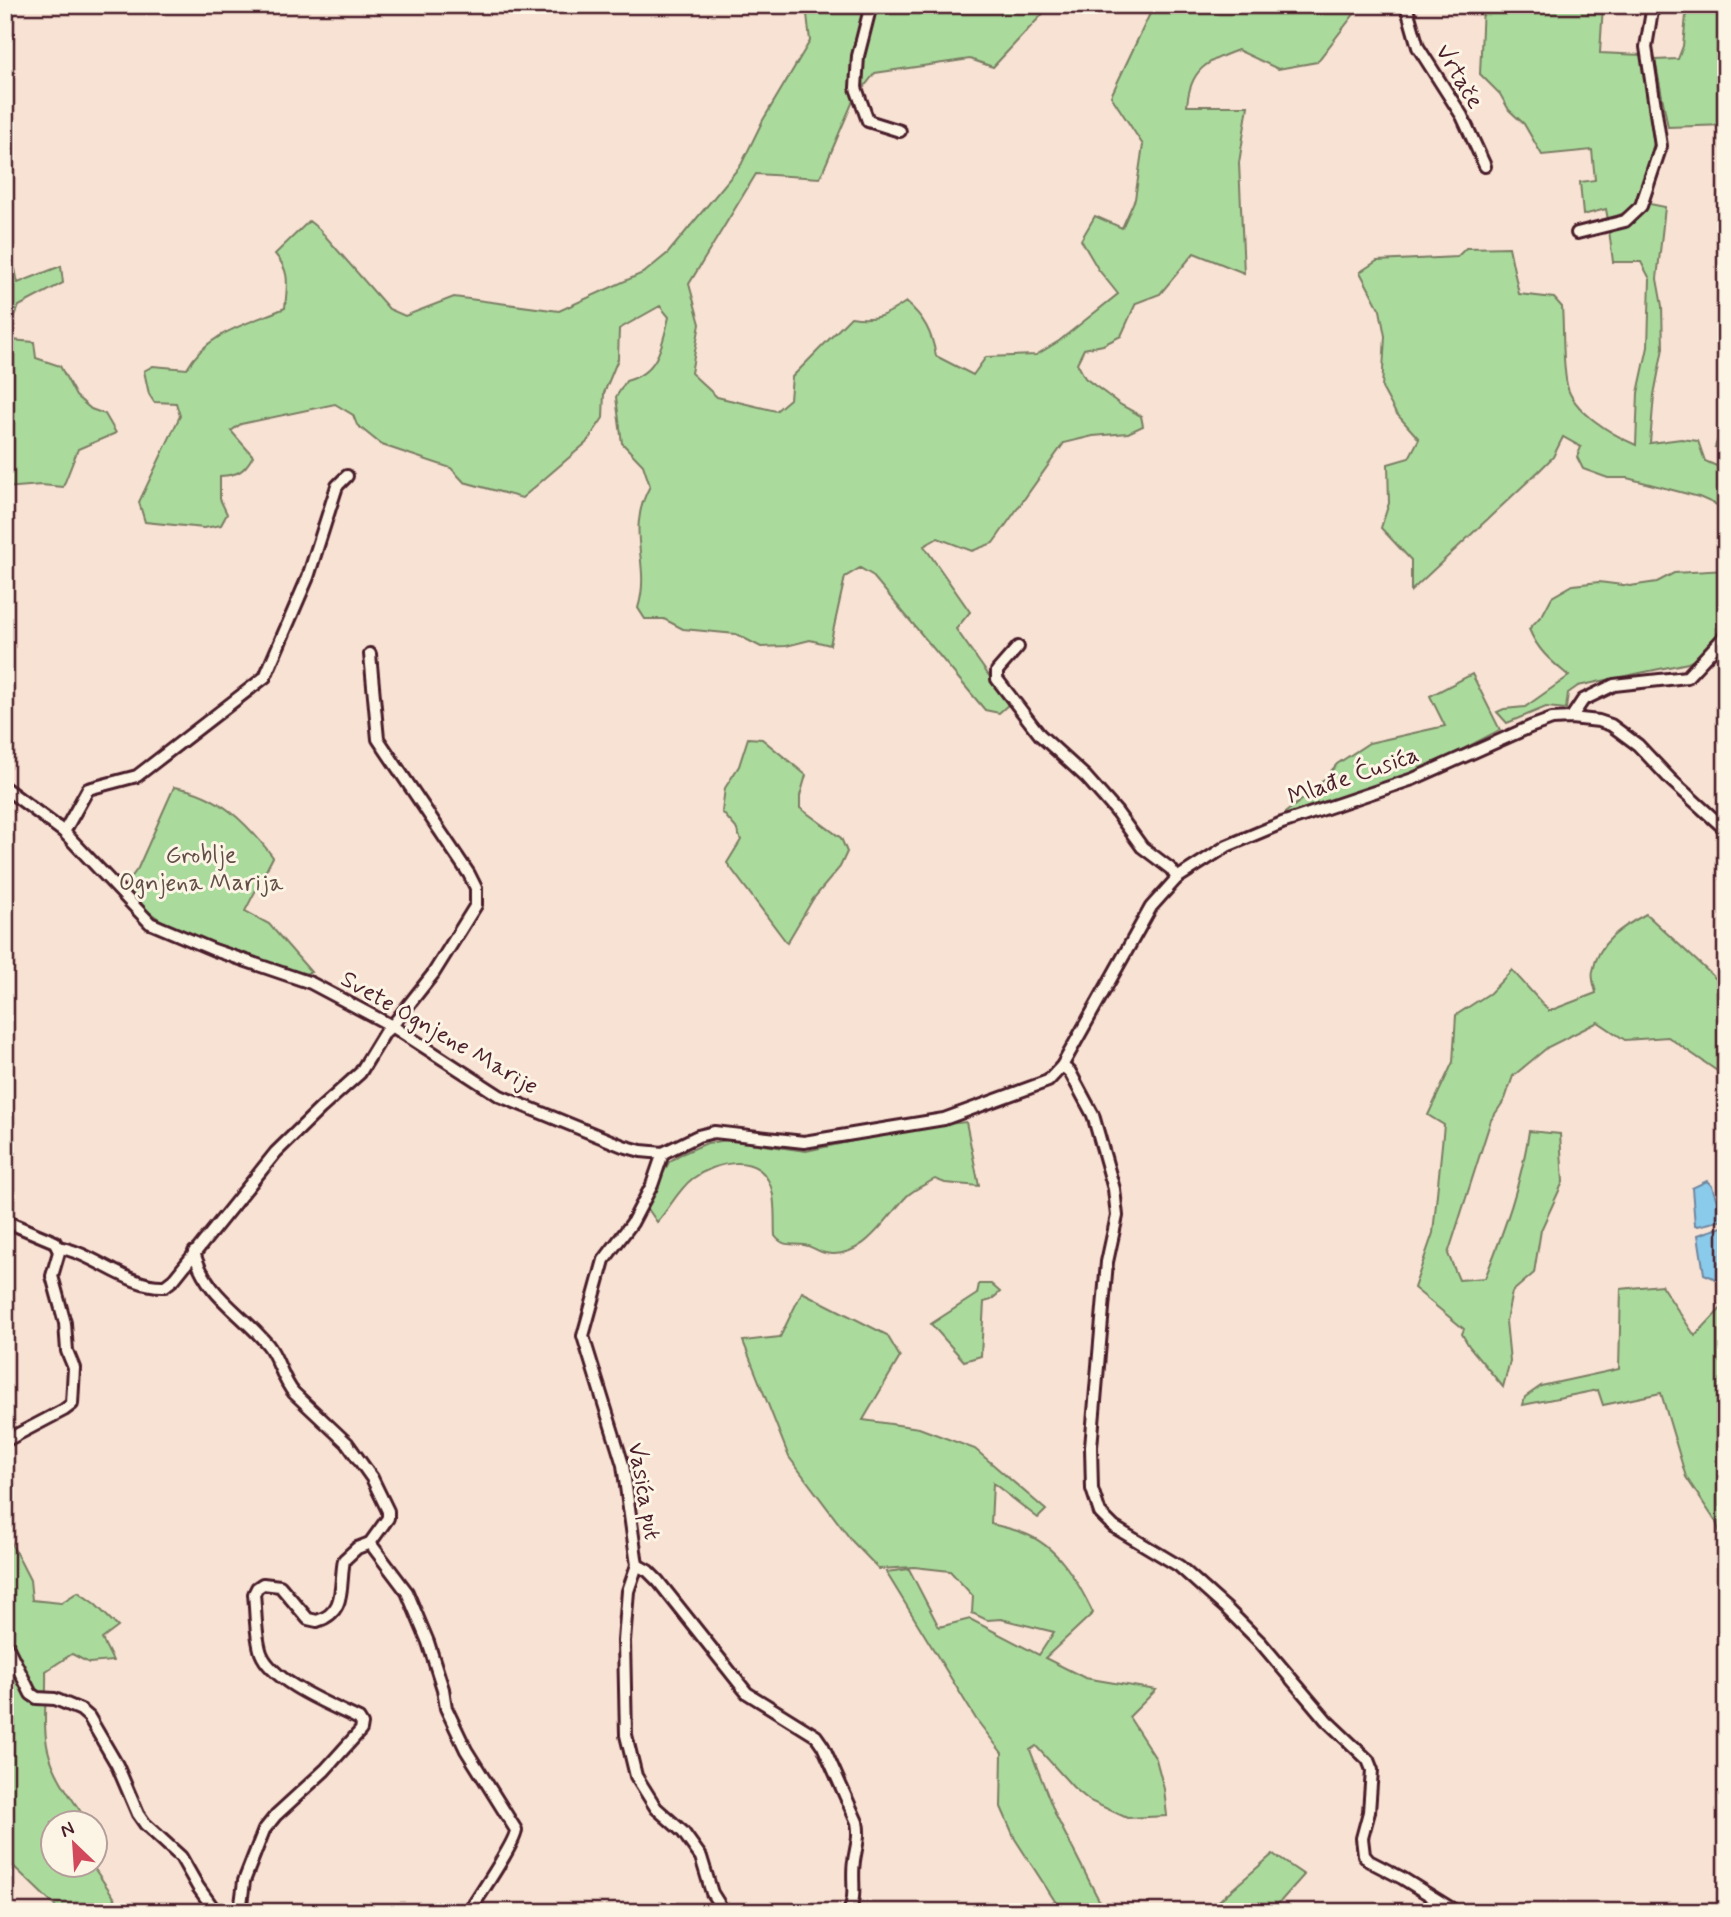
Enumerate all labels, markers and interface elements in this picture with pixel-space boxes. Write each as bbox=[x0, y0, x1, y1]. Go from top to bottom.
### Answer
street label: Vrtače bbox=[1427, 39, 1490, 115]
street label: Mlađe Ćusića bbox=[1283, 738, 1423, 813]
park label: Groblje Ognjena Marija bbox=[119, 840, 284, 899]
street label: Svete Ognjene Marije bbox=[335, 964, 544, 1103]
street label: Vasića put bbox=[620, 1440, 667, 1543]
north arrow bbox=[38, 1808, 108, 1878]
text: N bbox=[56, 1816, 78, 1844]

